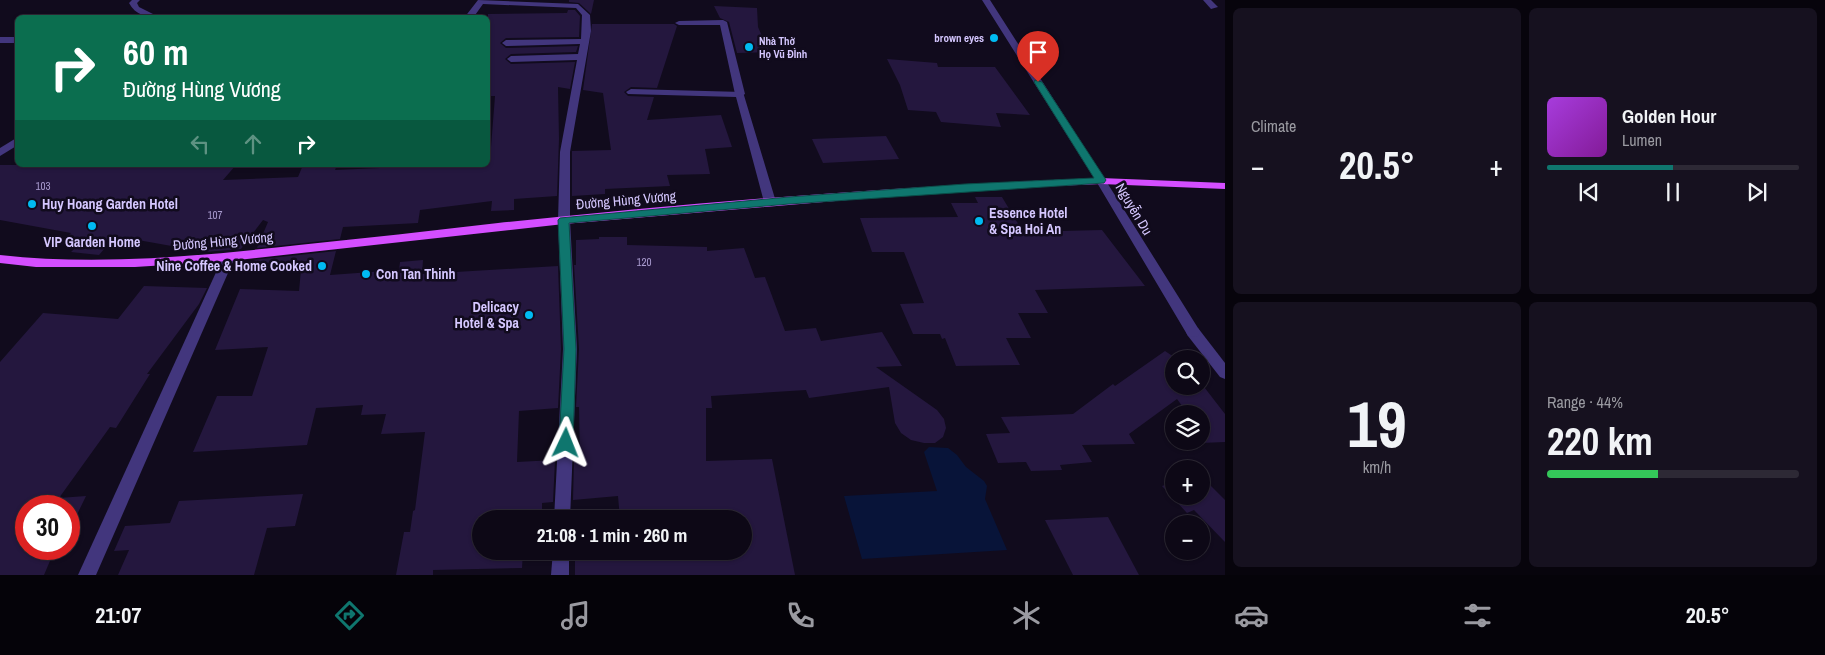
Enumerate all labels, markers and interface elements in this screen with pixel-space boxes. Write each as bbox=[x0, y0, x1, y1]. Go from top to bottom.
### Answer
text: 60 m bbox=[123, 29, 188, 76]
place label: brown eyes bbox=[934, 31, 984, 45]
pin bbox=[1017, 31, 1059, 82]
marker: brown eyes bbox=[988, 32, 1000, 44]
place label: Nhà Thờ Họ Vũ ĐÌnh bbox=[759, 34, 807, 61]
icon: right bbox=[40, 35, 105, 100]
icon: arrive bbox=[1024, 38, 1052, 66]
marker: Nhà Thờ Họ Vũ ĐÌnh bbox=[743, 41, 755, 53]
text: Đường Hùng Vương bbox=[123, 74, 281, 104]
text: Golden Hour bbox=[1622, 103, 1716, 129]
text: Climate bbox=[1251, 115, 1296, 137]
text: Lumen bbox=[1622, 129, 1662, 151]
icon: left bbox=[186, 130, 214, 158]
icon: ahead bbox=[239, 130, 267, 158]
icon: right bbox=[292, 130, 320, 158]
text: 20.5° bbox=[1339, 140, 1415, 191]
text: − bbox=[1251, 147, 1264, 185]
text: + bbox=[1490, 147, 1503, 185]
icon: previous bbox=[1575, 178, 1603, 206]
icon: pause bbox=[1659, 178, 1687, 206]
icon: next bbox=[1743, 178, 1771, 206]
house number: 103 bbox=[35, 179, 51, 193]
street label: Nguyễn Du bbox=[1111, 180, 1157, 238]
street label: Đường Hùng Vương bbox=[575, 187, 677, 213]
place label: Huy Hoang Garden Hotel bbox=[42, 195, 178, 213]
marker: Huy Hoang Garden Hotel bbox=[26, 198, 38, 210]
place label: Essence Hotel & Spa Hoi An bbox=[989, 204, 1067, 238]
house number: 107 bbox=[207, 208, 223, 222]
marker: Essence Hotel & Spa Hoi An bbox=[973, 215, 985, 227]
marker: VIP Garden Home bbox=[86, 220, 98, 232]
street label: Đường Hùng Vương bbox=[172, 228, 274, 254]
place label: VIP Garden Home bbox=[44, 233, 140, 251]
house number: 120 bbox=[636, 255, 652, 269]
place label: Nine Coffee & Home Cooked bbox=[156, 257, 312, 275]
marker: Nine Coffee & Home Cooked bbox=[316, 260, 328, 272]
place label: Con Tan Thinh bbox=[376, 265, 456, 283]
marker: Con Tan Thinh bbox=[360, 268, 372, 280]
place label: Delicacy Hotel & Spa bbox=[455, 298, 520, 332]
marker: Delicacy Hotel & Spa bbox=[523, 309, 535, 321]
map controls bbox=[1165, 350, 1210, 560]
button: search bbox=[1165, 350, 1210, 395]
text: 19 bbox=[1347, 380, 1407, 467]
text: Range · 44% bbox=[1547, 391, 1623, 413]
button: layers bbox=[1165, 405, 1210, 450]
position arrow bbox=[539, 416, 591, 468]
text: 220 km bbox=[1547, 416, 1653, 467]
text: km/h bbox=[1363, 456, 1391, 478]
button: + bbox=[1165, 460, 1210, 505]
speed limit sign: 30 bbox=[15, 495, 80, 560]
button: − bbox=[1165, 515, 1210, 560]
text: 21:08 · 1 min · 260 m bbox=[537, 522, 687, 548]
icon: directions bbox=[332, 598, 367, 633]
icon: music bbox=[558, 598, 593, 633]
icon: phone bbox=[783, 598, 818, 633]
icon: climate bbox=[1009, 598, 1044, 633]
icon: car bbox=[1234, 598, 1269, 633]
icon: filters bbox=[1460, 598, 1495, 633]
text: 21:07 bbox=[95, 600, 141, 630]
text: 20.5° bbox=[1686, 600, 1730, 630]

